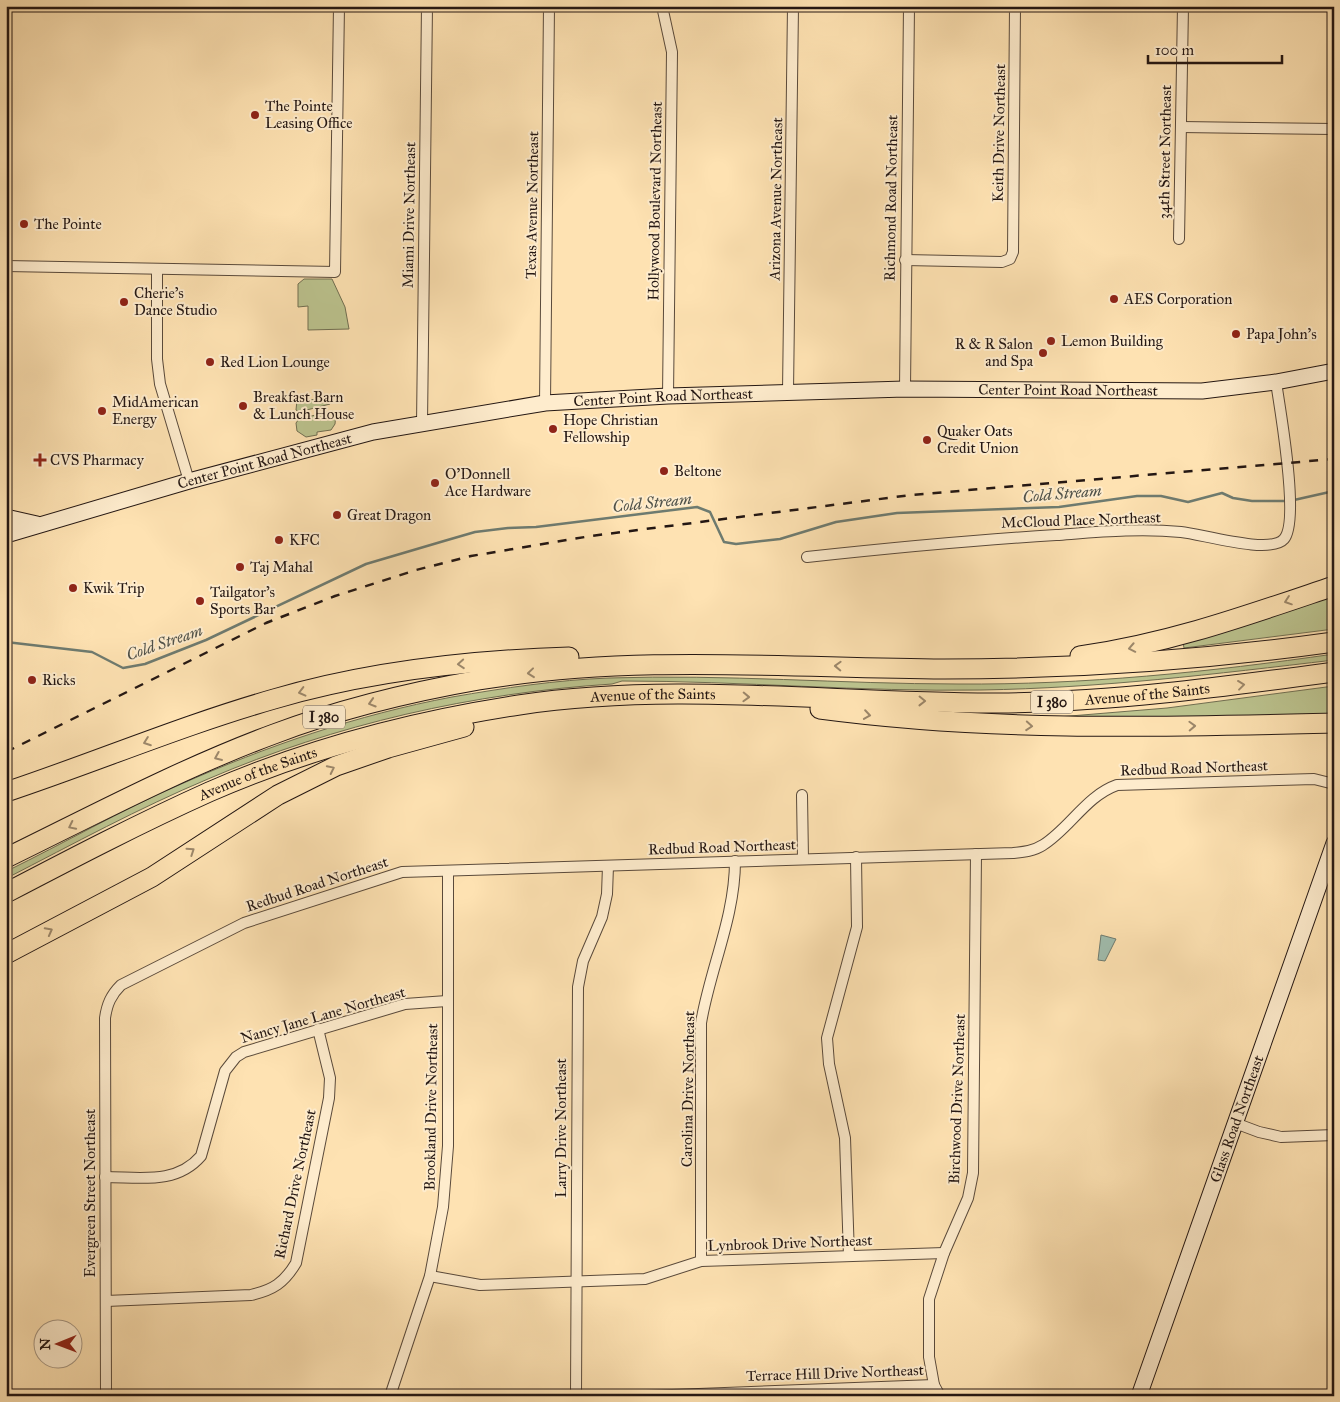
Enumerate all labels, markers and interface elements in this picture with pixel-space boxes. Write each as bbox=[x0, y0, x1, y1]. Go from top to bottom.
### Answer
scale bar bbox=[1148, 32, 1281, 64]
text: 100 m bbox=[1155, 41, 1195, 59]
street label: Keith Drive Northeast bbox=[989, 63, 1009, 202]
street label: 34th Street Northeast bbox=[1155, 84, 1175, 219]
place label: The Pointe Leasing Office bbox=[265, 97, 353, 132]
street label: Hollywood Boulevard Northeast bbox=[644, 100, 666, 301]
marker: The Pointe Leasing Office bbox=[249, 109, 261, 121]
street label: Richmond Road Northeast bbox=[881, 114, 901, 281]
street label: Arizona Avenue Northeast bbox=[766, 117, 786, 282]
street label: Texas Avenue Northeast bbox=[522, 130, 542, 279]
street label: Miami Drive Northeast bbox=[399, 141, 419, 288]
place label: The Pointe bbox=[34, 215, 102, 233]
marker: The Pointe bbox=[18, 218, 30, 230]
place label: Cherie's Dance Studio bbox=[134, 284, 218, 319]
place label: AES Corporation bbox=[1123, 290, 1232, 308]
marker: AES Corporation bbox=[1108, 293, 1120, 305]
marker: Cherie's Dance Studio bbox=[118, 296, 130, 308]
place label: Papa John's bbox=[1246, 325, 1317, 344]
marker: Papa John's bbox=[1230, 328, 1242, 340]
place label: Lemon Building bbox=[1061, 332, 1164, 350]
place label: R & R Salon and Spa bbox=[955, 335, 1034, 370]
marker: Lemon Building bbox=[1045, 335, 1057, 347]
marker: R & R Salon and Spa bbox=[1037, 347, 1049, 359]
place label: Red Lion Lounge bbox=[220, 353, 330, 371]
marker: Red Lion Lounge bbox=[204, 356, 216, 368]
street label: Center Point Road Northeast bbox=[978, 380, 1159, 400]
street label: Center Point Road Northeast bbox=[573, 384, 754, 410]
place label: Breakfast Barn & Lunch House bbox=[253, 388, 354, 423]
place label: MidAmerican Energy bbox=[112, 393, 199, 428]
marker: Breakfast Barn & Lunch House bbox=[237, 400, 249, 412]
marker: MidAmerican Energy bbox=[96, 405, 108, 417]
place label: Hope Christian Fellowship bbox=[563, 411, 658, 446]
place label: Quaker Oats Credit Union bbox=[937, 422, 1019, 457]
marker: Hope Christian Fellowship bbox=[547, 423, 559, 435]
street label: Center Point Road Northeast bbox=[175, 429, 354, 493]
marker: Quaker Oats Credit Union bbox=[921, 434, 933, 446]
place label: CVS Pharmacy bbox=[50, 451, 145, 469]
marker: CVS Pharmacy bbox=[34, 454, 46, 466]
place label: Beltone bbox=[674, 462, 722, 480]
place label: O'Donnell Ace Hardware bbox=[444, 465, 531, 500]
marker: Beltone bbox=[658, 465, 670, 477]
marker: O'Donnell Ace Hardware bbox=[429, 477, 441, 489]
water label: Cold Stream bbox=[1022, 481, 1103, 506]
water label: Cold Stream bbox=[612, 489, 693, 516]
place label: Great Dragon bbox=[347, 506, 431, 524]
street label: McCloud Place Northeast bbox=[1001, 508, 1162, 532]
marker: Great Dragon bbox=[331, 509, 343, 521]
place label: KFC bbox=[289, 531, 320, 549]
marker: KFC bbox=[273, 534, 285, 546]
place label: Taj Mahal bbox=[250, 558, 314, 576]
marker: Taj Mahal bbox=[234, 561, 246, 573]
place label: Kwik Trip bbox=[83, 579, 144, 597]
marker: Kwik Trip bbox=[67, 582, 79, 594]
place label: Tailgator's Sports Bar bbox=[210, 583, 276, 618]
marker: Tailgator's Sports Bar bbox=[194, 595, 206, 607]
one-way arrow bbox=[1284, 595, 1292, 605]
water label: Cold Stream bbox=[123, 621, 205, 664]
one-way arrow bbox=[1128, 642, 1136, 652]
one-way arrow bbox=[457, 658, 465, 669]
one-way arrow bbox=[834, 661, 842, 671]
one-way arrow bbox=[527, 667, 535, 678]
place label: Ricks bbox=[42, 671, 75, 689]
marker: Ricks bbox=[26, 674, 38, 686]
street label: Avenue of the Saints bbox=[1083, 679, 1211, 709]
one-way arrow bbox=[1236, 680, 1245, 690]
street label: Avenue of the Saints bbox=[589, 685, 716, 706]
one-way arrow bbox=[298, 686, 306, 696]
road number: I 380 bbox=[1031, 690, 1073, 714]
one-way arrow bbox=[742, 691, 750, 702]
one-way arrow bbox=[918, 696, 926, 706]
one-way arrow bbox=[368, 698, 376, 708]
road number: I 380 bbox=[303, 706, 345, 729]
one-way arrow bbox=[864, 709, 872, 720]
one-way arrow bbox=[1026, 721, 1034, 732]
one-way arrow bbox=[1188, 721, 1196, 732]
one-way arrow bbox=[143, 736, 152, 746]
street label: Avenue of the Saints bbox=[195, 743, 319, 805]
one-way arrow bbox=[214, 750, 223, 761]
street label: Redbud Road Northeast bbox=[1120, 756, 1269, 780]
one-way arrow bbox=[325, 765, 334, 775]
one-way arrow bbox=[68, 820, 77, 830]
street label: Redbud Road Northeast bbox=[648, 835, 797, 859]
one-way arrow bbox=[185, 848, 194, 857]
street label: Redbud Road Northeast bbox=[244, 852, 391, 915]
one-way arrow bbox=[44, 927, 53, 937]
street label: Nancy Jane Lane Northeast bbox=[238, 983, 408, 1048]
street label: Carolina Drive Northeast bbox=[678, 1010, 698, 1167]
street label: Birchwood Drive Northeast bbox=[945, 1013, 969, 1184]
street label: Brookland Drive Northeast bbox=[421, 1022, 441, 1191]
street label: Glass Road Northeast bbox=[1206, 1052, 1268, 1185]
street label: Larry Drive Northeast bbox=[552, 1058, 570, 1198]
street label: Richard Drive Northeast bbox=[270, 1107, 320, 1260]
street label: Evergreen Street Northeast bbox=[81, 1108, 99, 1277]
street label: Lynbrook Drive Northeast bbox=[707, 1231, 873, 1255]
north arrow bbox=[32, 1320, 82, 1370]
text: N bbox=[37, 1338, 54, 1350]
street label: Terrace Hill Drive Northeast bbox=[746, 1361, 925, 1385]

